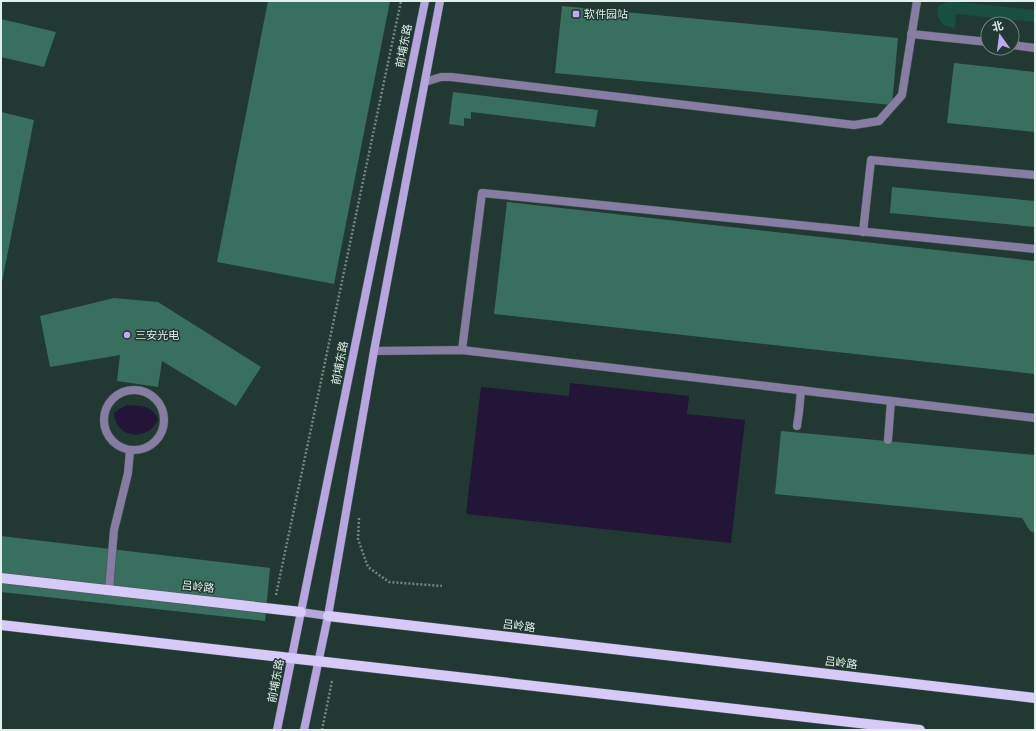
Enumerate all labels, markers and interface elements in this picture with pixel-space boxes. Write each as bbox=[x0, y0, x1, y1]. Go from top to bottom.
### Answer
place label: 软件园站 bbox=[584, 8, 628, 21]
marker: 软件园站 bbox=[571, 9, 581, 19]
north arrow bbox=[980, 16, 1020, 56]
text: 北 bbox=[991, 19, 1005, 34]
street label: 前埔东路 bbox=[393, 23, 415, 69]
place label: 三安光电 bbox=[135, 329, 179, 342]
marker: 三安光电 bbox=[122, 330, 132, 340]
street label: 前埔东路 bbox=[329, 340, 351, 386]
street label: 吕岭路 bbox=[181, 579, 215, 595]
street label: 吕岭路 bbox=[502, 618, 536, 634]
street label: 吕岭路 bbox=[824, 655, 858, 671]
street label: 前埔东路 bbox=[265, 658, 287, 704]

